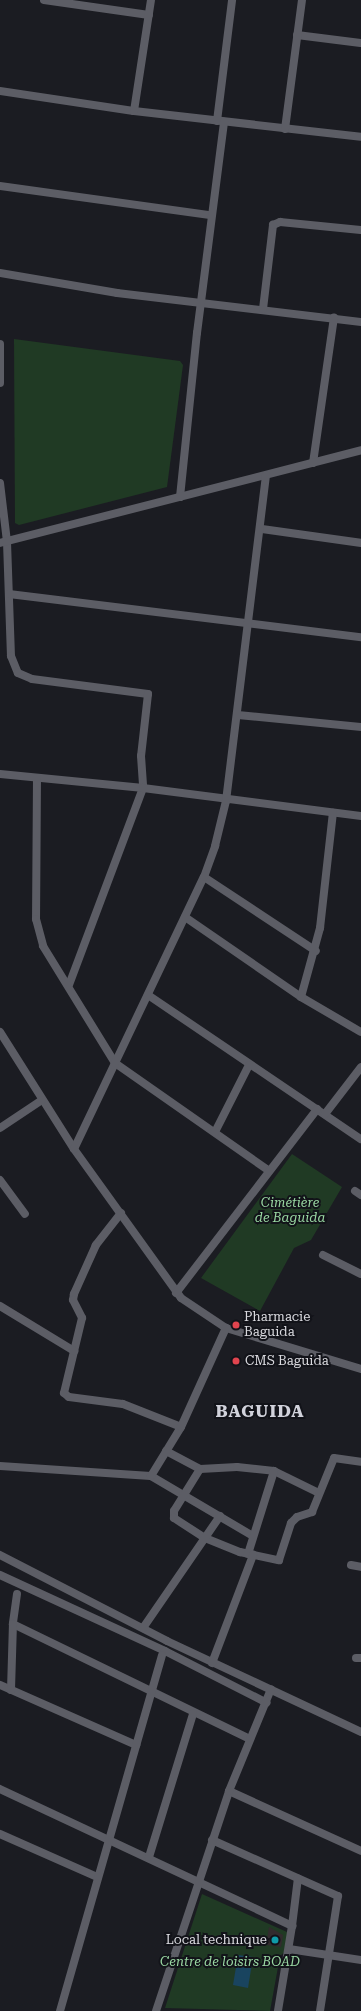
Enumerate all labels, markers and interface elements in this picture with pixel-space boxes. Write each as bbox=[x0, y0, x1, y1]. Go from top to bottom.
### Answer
park label: Cimétière de Baguida bbox=[255, 1196, 325, 1227]
place label: Pharmacie Baguida bbox=[244, 1310, 310, 1341]
marker: Pharmacie Baguida bbox=[231, 1320, 241, 1330]
place label: CMS Baguida bbox=[245, 1353, 329, 1369]
marker: CMS Baguida bbox=[230, 1355, 242, 1367]
district label: BAGUIDA bbox=[215, 1402, 305, 1422]
place label: Local technique bbox=[166, 1932, 267, 1948]
marker: Local technique bbox=[270, 1935, 280, 1945]
park label: Centre de loisirs BOAD bbox=[160, 1954, 300, 1970]

